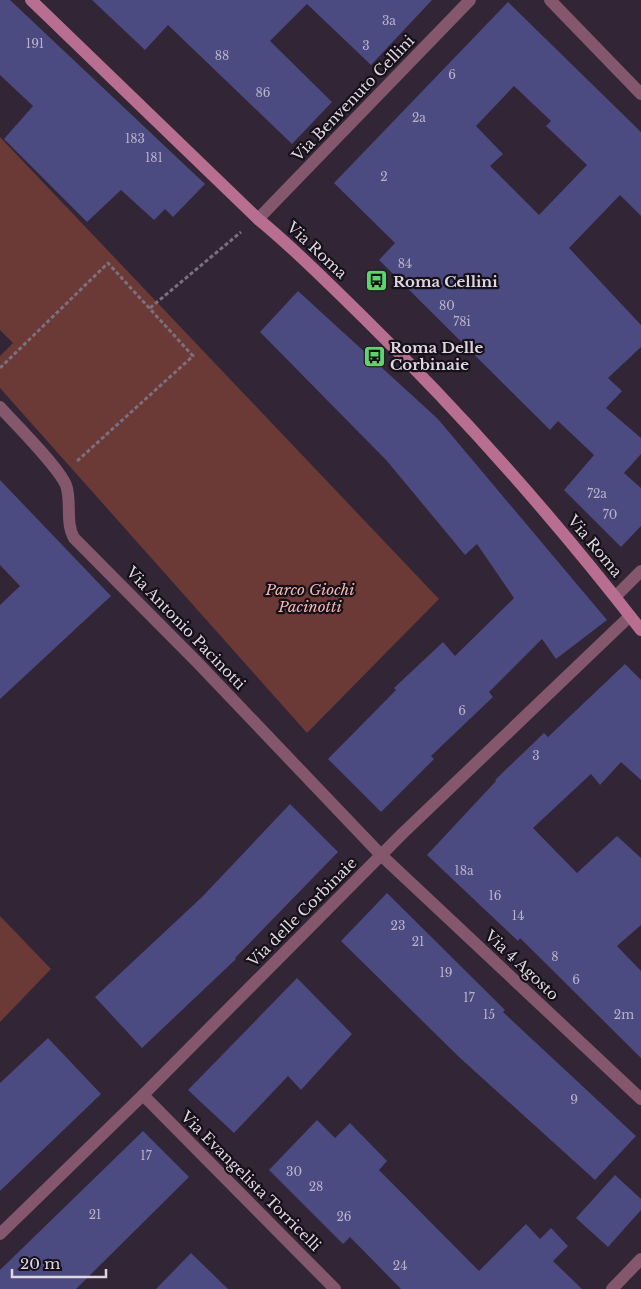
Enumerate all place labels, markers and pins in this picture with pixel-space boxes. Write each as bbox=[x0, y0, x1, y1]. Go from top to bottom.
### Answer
bus stop icon: Roma Cellini bbox=[365, 269, 389, 293]
place label: Roma Cellini bbox=[393, 272, 498, 291]
place label: Roma Delle Corbinaie bbox=[390, 338, 483, 374]
bus stop icon: Roma Delle Corbinaie bbox=[362, 344, 386, 368]

